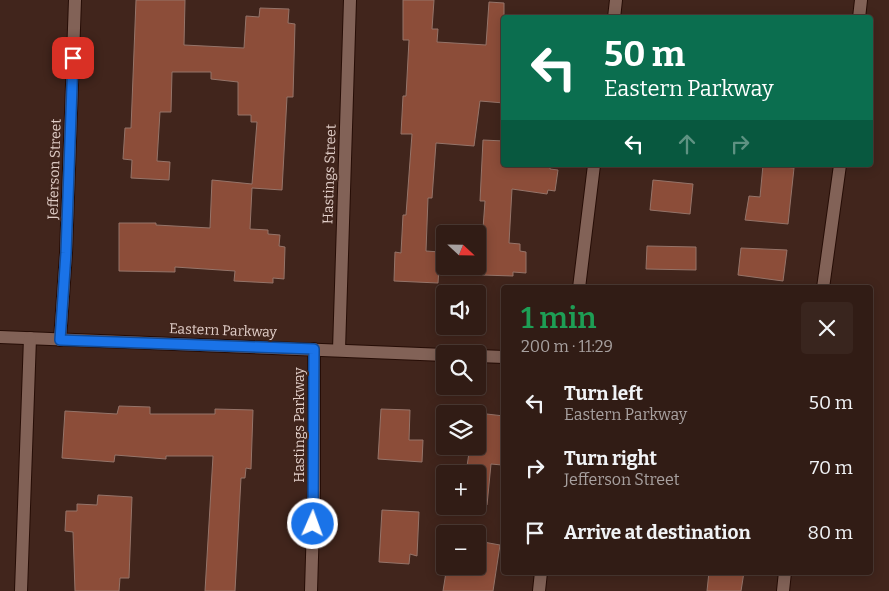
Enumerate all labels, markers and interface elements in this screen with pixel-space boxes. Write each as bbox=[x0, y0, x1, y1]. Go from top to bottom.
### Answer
text: 50 m bbox=[604, 33, 685, 75]
icon: left bbox=[521, 35, 586, 100]
pin bbox=[52, 37, 94, 79]
icon: arrive bbox=[59, 44, 87, 72]
text: Eastern Parkway bbox=[604, 75, 774, 102]
street label: Jefferson Street bbox=[44, 118, 65, 221]
street label: Hastings Street bbox=[319, 124, 340, 224]
icon: left bbox=[620, 130, 648, 158]
icon: ahead bbox=[673, 130, 701, 158]
icon: right bbox=[726, 130, 754, 158]
north arrow bbox=[436, 225, 486, 275]
map controls bbox=[436, 225, 486, 575]
button: sound bbox=[436, 285, 486, 335]
text: 1 min bbox=[521, 300, 596, 336]
button: close bbox=[801, 302, 853, 354]
street label: Eastern Parkway bbox=[169, 320, 278, 341]
text: 200 m · 11:29 bbox=[521, 337, 613, 356]
button: search bbox=[436, 345, 486, 395]
street label: Hastings Parkway bbox=[291, 367, 308, 483]
text: Turn left bbox=[564, 382, 643, 405]
icon: left bbox=[521, 389, 549, 417]
text: 50 m bbox=[809, 391, 853, 414]
button: layers bbox=[436, 405, 486, 455]
text: Eastern Parkway bbox=[564, 405, 687, 424]
text: Turn right bbox=[564, 447, 657, 470]
icon: right bbox=[521, 454, 549, 482]
text: 70 m bbox=[810, 456, 853, 479]
button: + bbox=[436, 465, 486, 515]
text: Jefferson Street bbox=[564, 470, 680, 489]
position arrow bbox=[286, 497, 338, 549]
icon: arrive bbox=[521, 519, 549, 547]
text: Arrive at destination bbox=[564, 521, 751, 544]
text: 80 m bbox=[807, 521, 853, 544]
button: − bbox=[436, 525, 486, 575]

